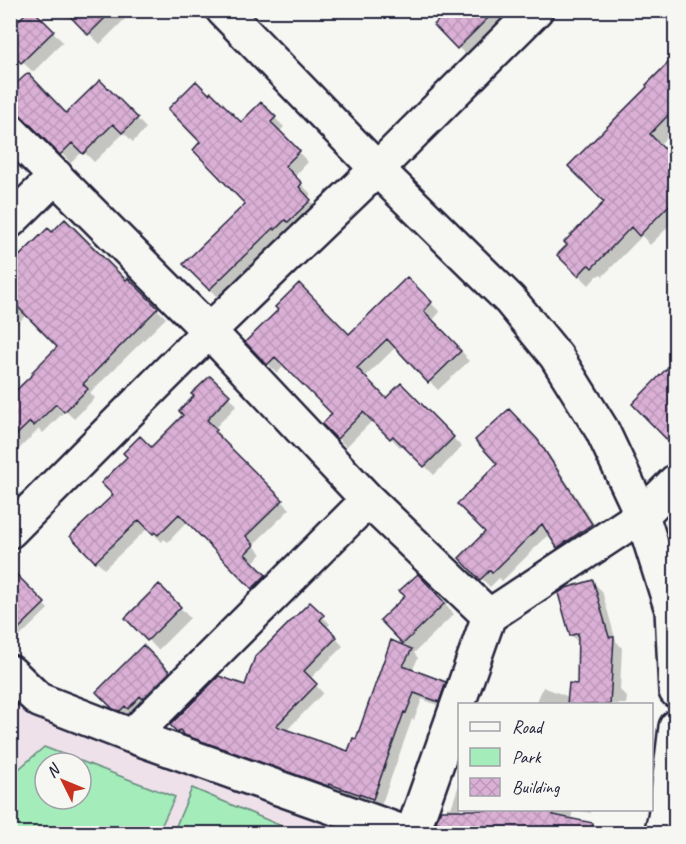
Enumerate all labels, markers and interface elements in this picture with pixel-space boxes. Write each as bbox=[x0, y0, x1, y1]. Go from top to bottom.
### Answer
legend bbox=[458, 703, 653, 811]
text: Road bbox=[512, 716, 545, 738]
text: Park bbox=[512, 746, 542, 768]
north arrow bbox=[33, 751, 93, 811]
text: N bbox=[42, 759, 66, 782]
text: Building bbox=[512, 776, 561, 798]

